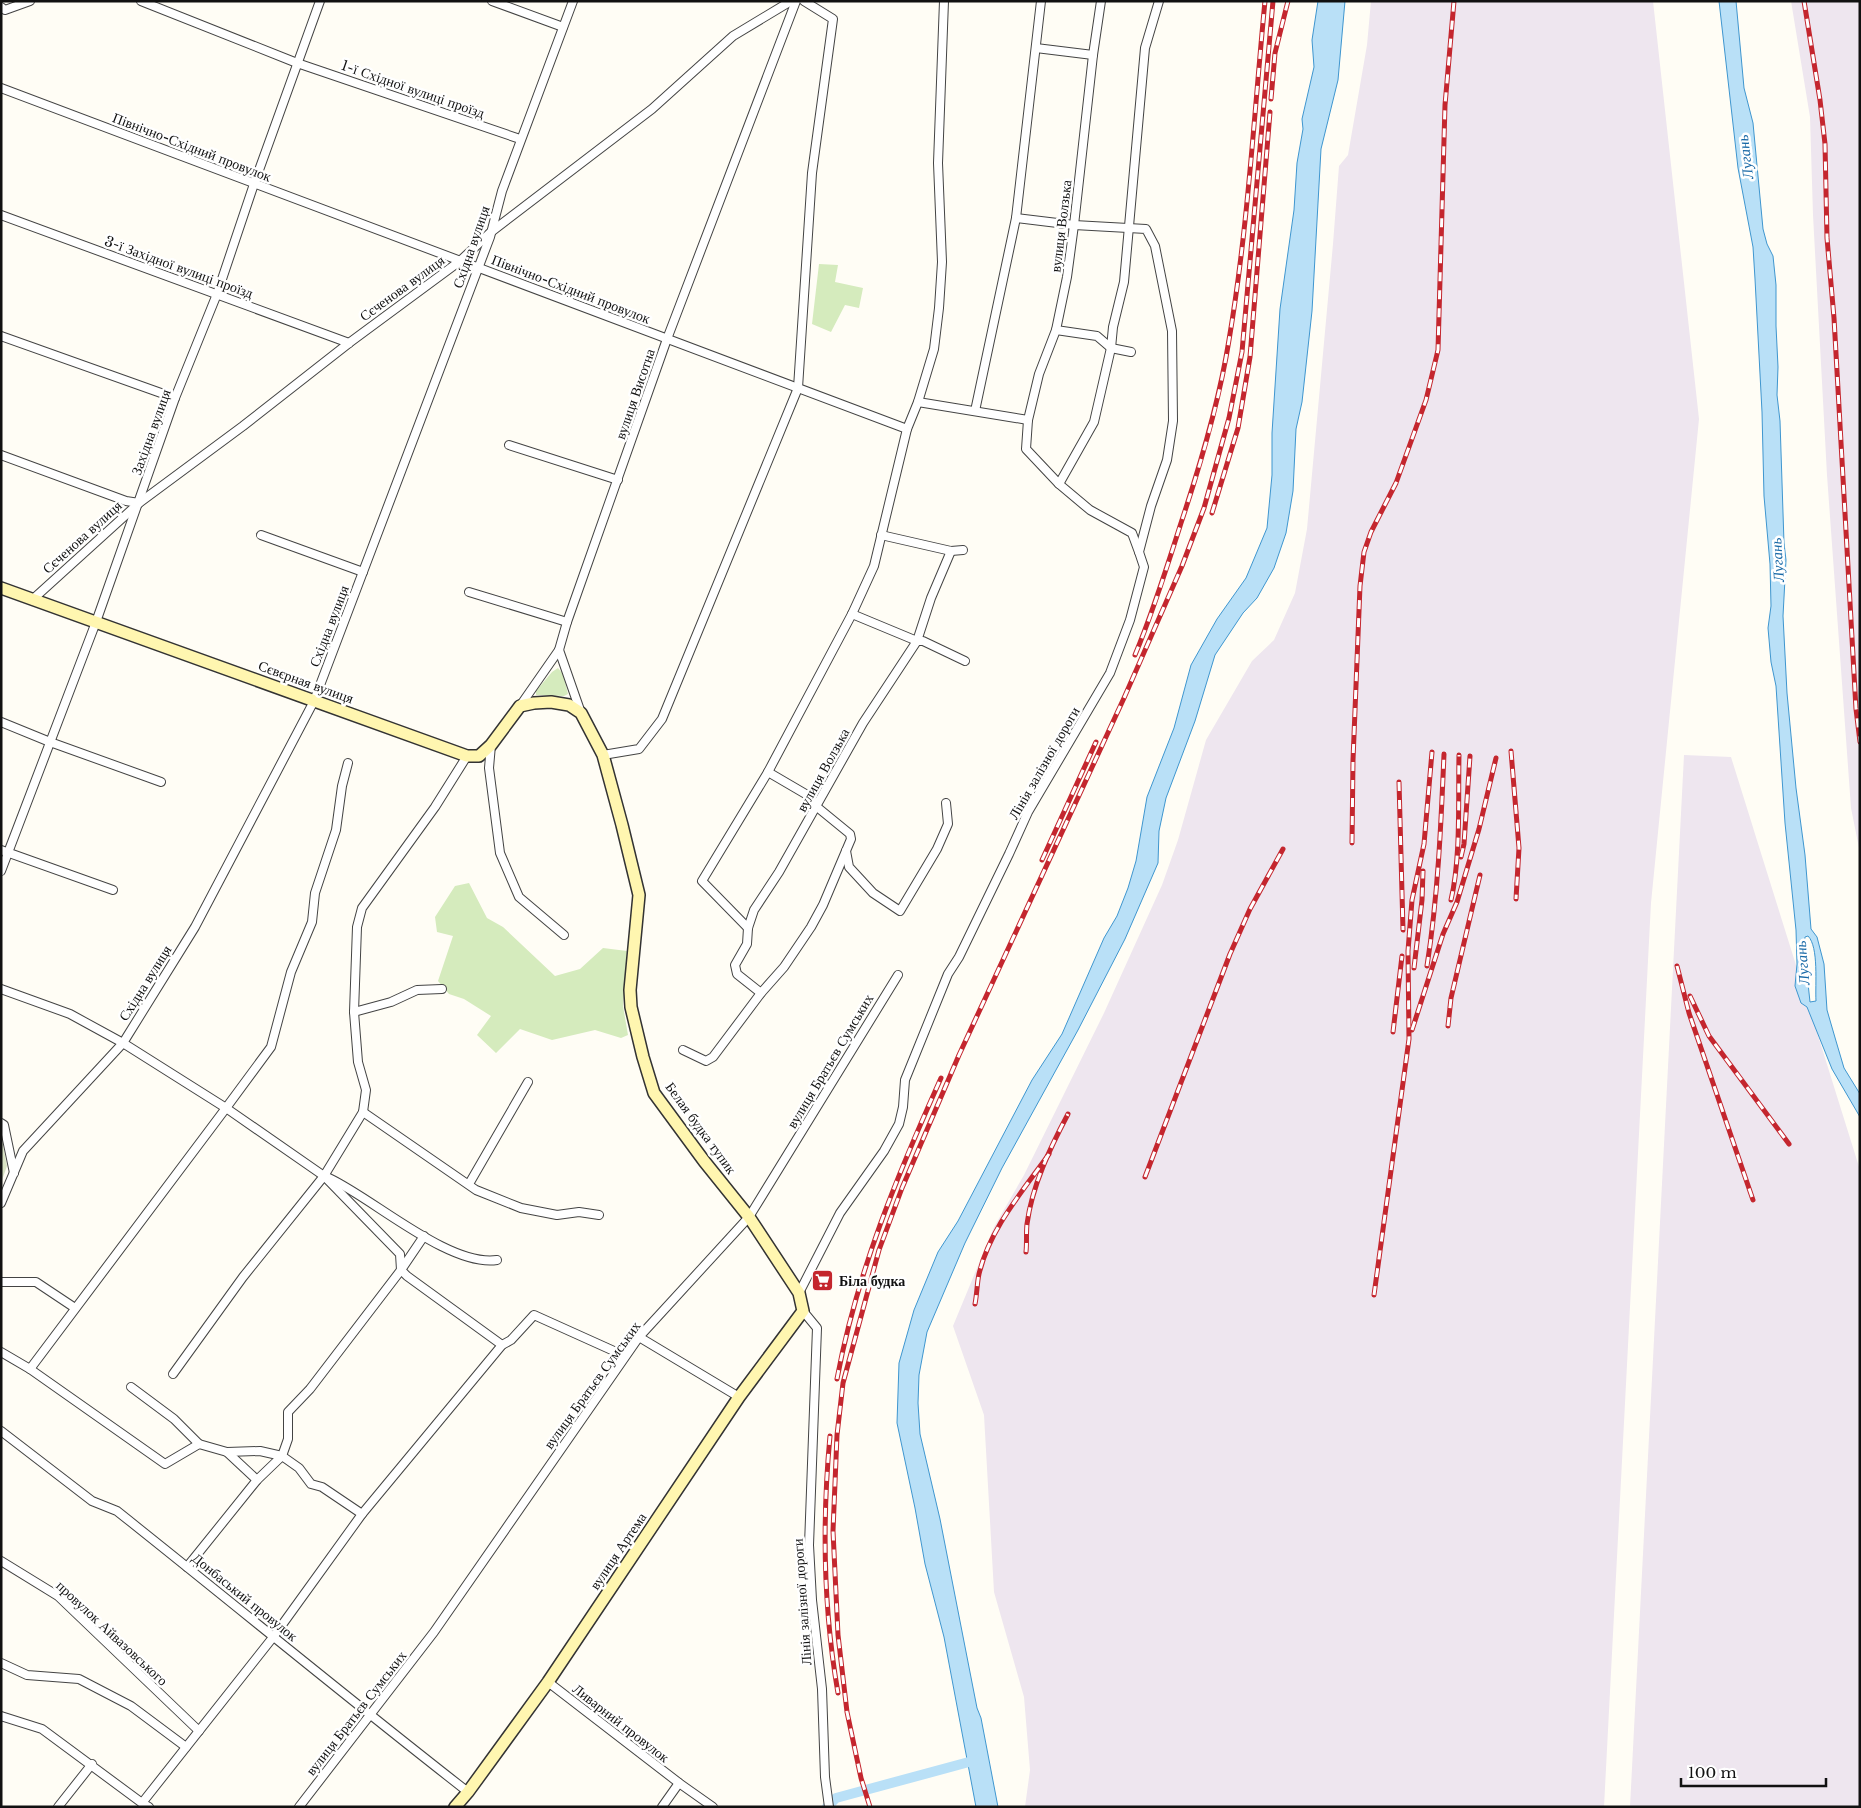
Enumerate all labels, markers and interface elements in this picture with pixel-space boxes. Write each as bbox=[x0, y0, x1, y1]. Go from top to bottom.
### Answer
street label: 1-ї Східної вулиці проїзд bbox=[339, 56, 487, 122]
street label: Північно-Східний провулок bbox=[110, 108, 274, 186]
water label: Лугань bbox=[1733, 134, 1757, 181]
street label: вулиця Волзька bbox=[1046, 178, 1076, 273]
street label: Східна вулиця bbox=[448, 203, 494, 291]
street label: 3-ї Західної вулиці проїзд bbox=[102, 232, 256, 302]
street label: Північно-Східний провулок bbox=[489, 250, 653, 328]
street label: Сєченова вулиця bbox=[356, 251, 448, 325]
street label: вулиця Висотна bbox=[611, 346, 659, 442]
street label: Західна вулиця bbox=[127, 386, 175, 477]
street label: Сєченова вулиця bbox=[39, 496, 126, 577]
water label: Лугань bbox=[1766, 537, 1788, 584]
street label: Східна вулиця bbox=[305, 582, 353, 669]
street label: Сєвєрная вулиця bbox=[256, 656, 357, 708]
street label: Лінія залізної дороги bbox=[1004, 703, 1084, 823]
street label: вулиця Волзька bbox=[793, 724, 854, 815]
water label: Лугань bbox=[1791, 940, 1813, 987]
street label: Східна вулиця bbox=[115, 941, 176, 1024]
street label: вулиця Братьєв Сумських bbox=[783, 991, 877, 1131]
street label: Белая будка тупик bbox=[662, 1078, 741, 1178]
supermarket icon: Біла будка bbox=[811, 1269, 835, 1293]
place label: Біла будка bbox=[839, 1272, 905, 1290]
street label: вулиця Братьєв Сумських bbox=[540, 1318, 644, 1452]
street label: вулиця Артема bbox=[586, 1508, 651, 1593]
street label: Лінія залізної дороги bbox=[789, 1537, 815, 1666]
street label: Донбаський провулок bbox=[189, 1549, 302, 1645]
street label: провулок Айвазовського bbox=[52, 1577, 172, 1689]
street label: вулиця Братьєв Сумських bbox=[302, 1647, 410, 1779]
street label: Ливарний провулок bbox=[569, 1680, 673, 1767]
scale bar bbox=[1681, 1756, 1826, 1788]
text: 100 m bbox=[1688, 1763, 1737, 1782]

